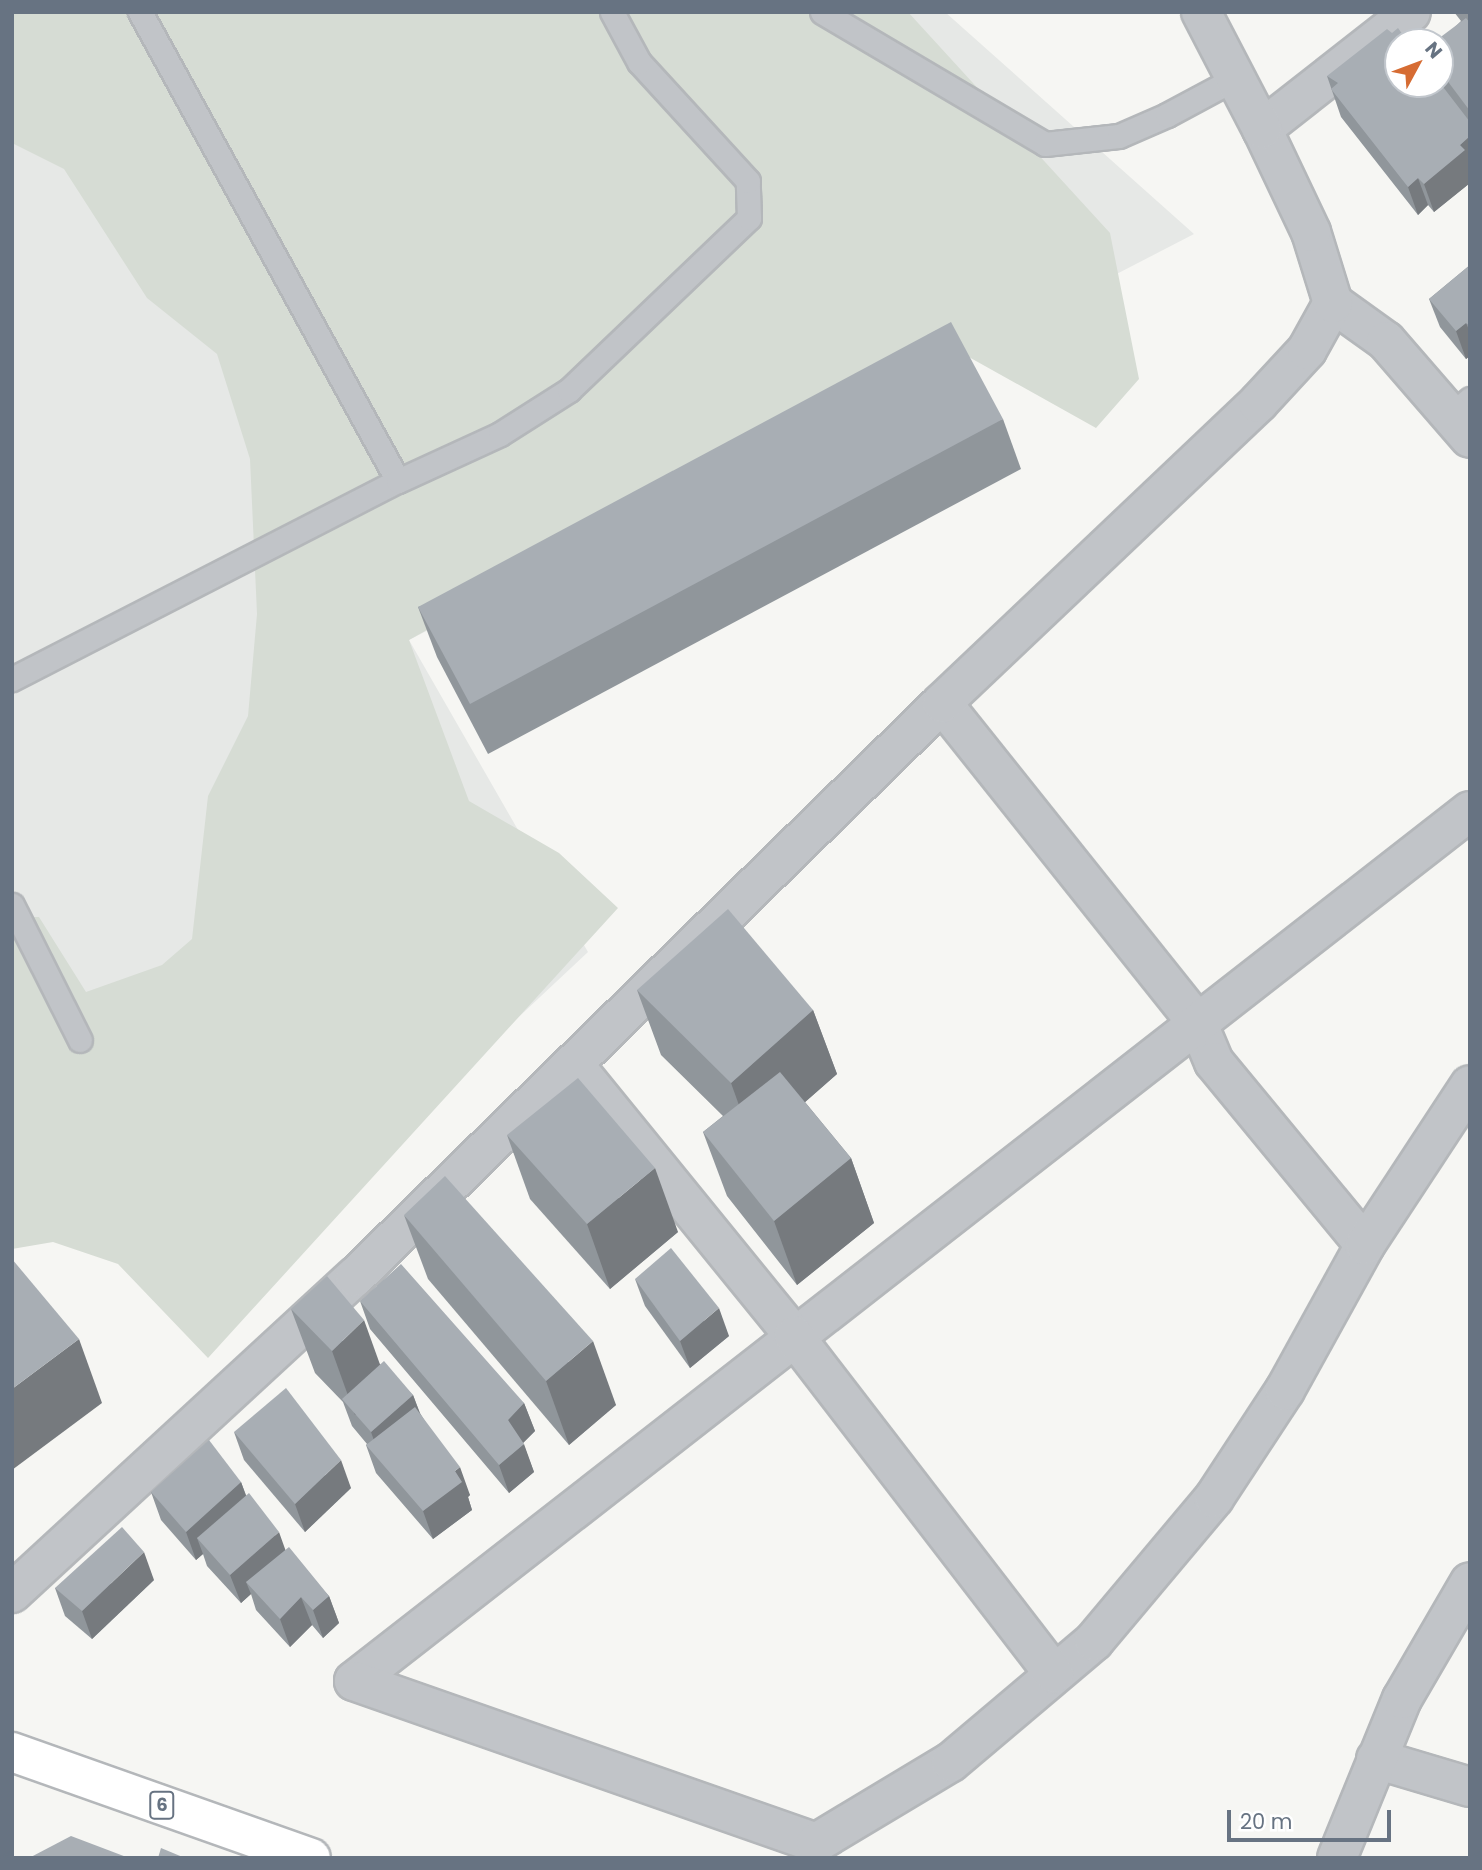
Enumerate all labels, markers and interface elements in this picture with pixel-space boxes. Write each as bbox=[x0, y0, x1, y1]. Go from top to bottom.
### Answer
north arrow bbox=[1384, 28, 1454, 98]
text: N bbox=[1419, 36, 1449, 64]
road number: 6 bbox=[148, 1790, 176, 1819]
scale bar bbox=[1230, 1797, 1394, 1841]
text: 20 m bbox=[1240, 1807, 1293, 1836]

